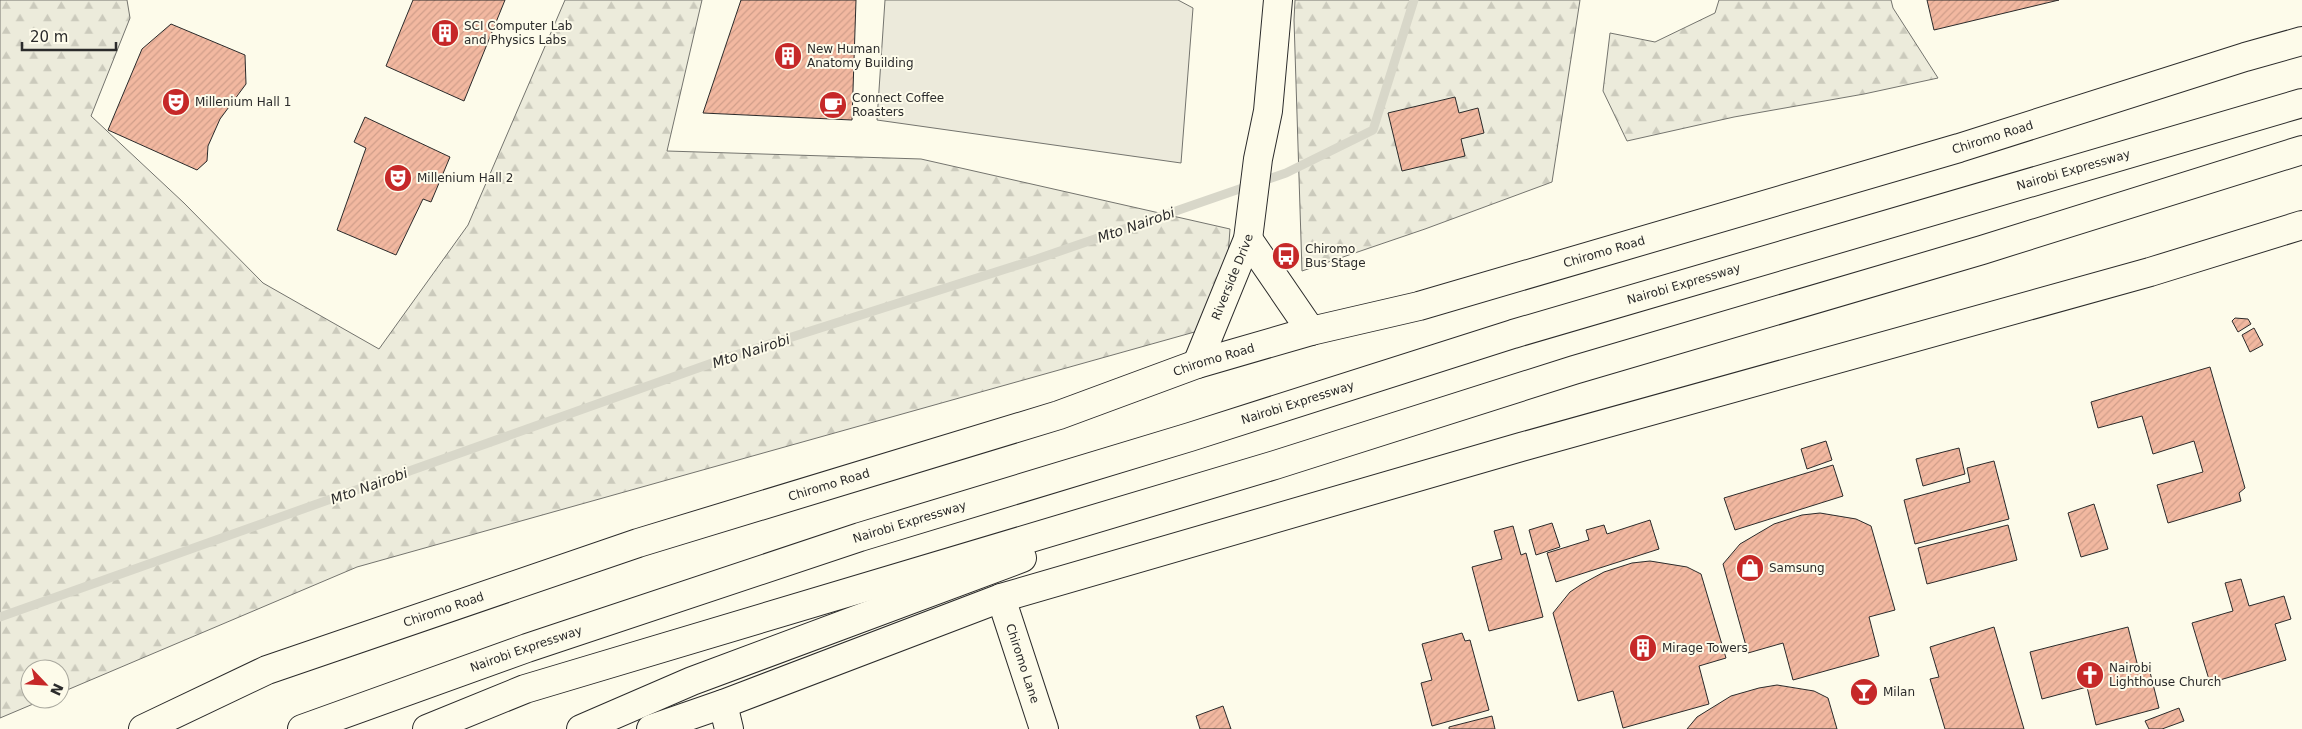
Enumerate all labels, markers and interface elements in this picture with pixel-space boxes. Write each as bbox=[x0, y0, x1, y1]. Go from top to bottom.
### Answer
building icon: SCI Computer Lab and Physics Labs bbox=[430, 18, 460, 48]
place label: SCI Computer Lab and Physics Labs bbox=[464, 19, 572, 47]
scale bar bbox=[22, 20, 116, 52]
text: 20 m bbox=[30, 28, 68, 46]
building icon: New Human Anatomy Building bbox=[773, 41, 803, 71]
place label: New Human Anatomy Building bbox=[807, 42, 914, 70]
theatre icon: Millenium Hall 1 bbox=[161, 87, 191, 117]
cafe icon: Connect Coffee Roasters bbox=[818, 90, 848, 120]
place label: Connect Coffee Roasters bbox=[852, 91, 944, 119]
place label: Millenium Hall 1 bbox=[195, 95, 291, 109]
street label: Chiromo Road bbox=[1950, 118, 2035, 157]
street label: Nairobi Expressway bbox=[2015, 147, 2132, 193]
theatre icon: Millenium Hall 2 bbox=[383, 163, 413, 193]
place label: Millenium Hall 2 bbox=[417, 171, 513, 185]
water label: Mto Nairobi bbox=[1095, 204, 1177, 246]
street label: Riverside Drive bbox=[1209, 233, 1256, 322]
street label: Chiromo Road bbox=[1562, 233, 1647, 270]
bus stop icon: Chiromo Bus Stage bbox=[1271, 241, 1301, 271]
place label: Chiromo Bus Stage bbox=[1305, 242, 1366, 270]
street label: Nairobi Expressway bbox=[1625, 261, 1742, 307]
water label: Mto Nairobi bbox=[710, 331, 792, 371]
street label: Chiromo Road bbox=[1171, 341, 1256, 379]
street label: Nairobi Expressway bbox=[1239, 378, 1356, 427]
water label: Mto Nairobi bbox=[328, 465, 410, 507]
street label: Chiromo Road bbox=[787, 466, 871, 504]
street label: Nairobi Expressway bbox=[851, 498, 968, 546]
shop icon: Samsung bbox=[1735, 553, 1765, 583]
place label: Samsung bbox=[1769, 561, 1825, 575]
street label: Chiromo Road bbox=[401, 589, 486, 630]
street label: Chiromo Lane bbox=[1003, 622, 1042, 705]
street label: Nairobi Expressway bbox=[468, 623, 584, 675]
building icon: Mirage Towers bbox=[1628, 633, 1658, 663]
place label: Mirage Towers bbox=[1662, 641, 1748, 655]
north arrow bbox=[20, 659, 70, 709]
church icon: Nairobi Lighthouse Church bbox=[2075, 660, 2105, 690]
place label: Nairobi Lighthouse Church bbox=[2109, 661, 2221, 689]
bar icon: Milan bbox=[1849, 677, 1879, 707]
text: N bbox=[47, 681, 67, 698]
place label: Milan bbox=[1883, 685, 1915, 699]

